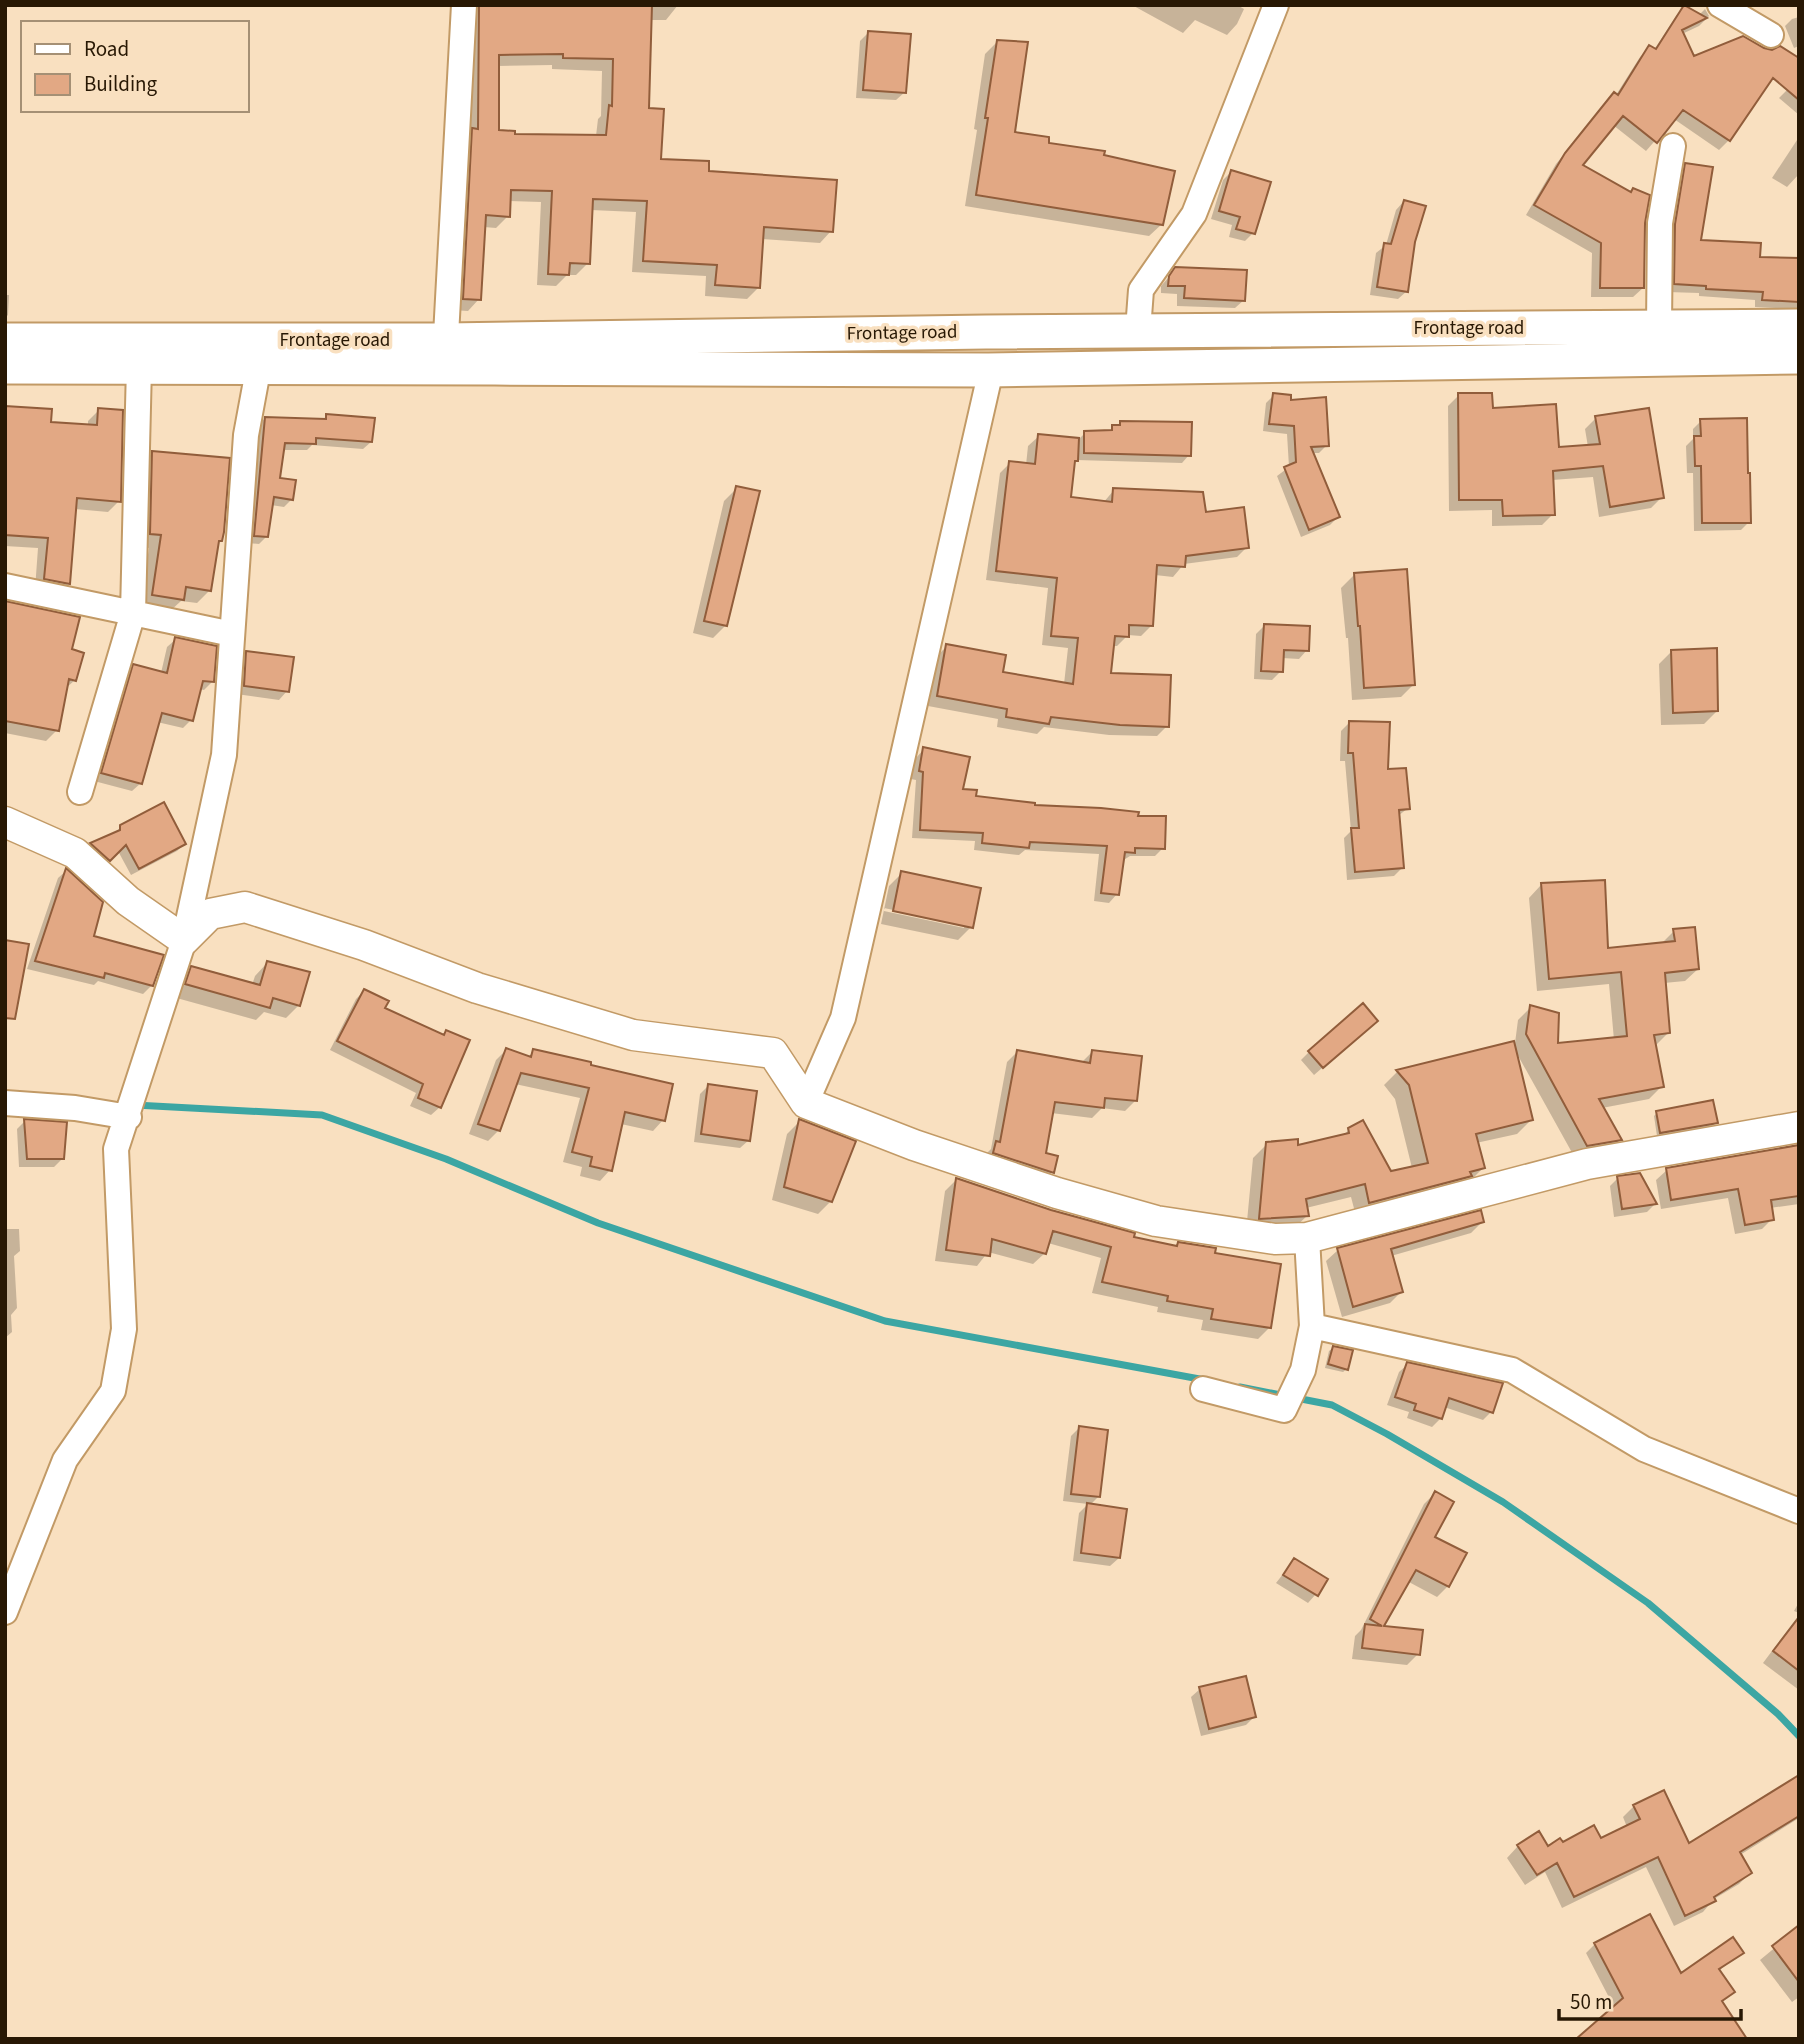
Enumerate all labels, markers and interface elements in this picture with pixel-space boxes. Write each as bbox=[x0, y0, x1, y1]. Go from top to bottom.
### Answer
legend bbox=[21, 21, 248, 112]
text: Road bbox=[84, 34, 129, 64]
text: Building bbox=[84, 69, 158, 99]
street label: Frontage road bbox=[1414, 315, 1524, 342]
street label: Frontage road bbox=[846, 319, 958, 347]
street label: Frontage road bbox=[280, 327, 390, 354]
scale bar bbox=[1559, 1978, 1741, 2022]
text: 50 m bbox=[1570, 1987, 1612, 2017]

